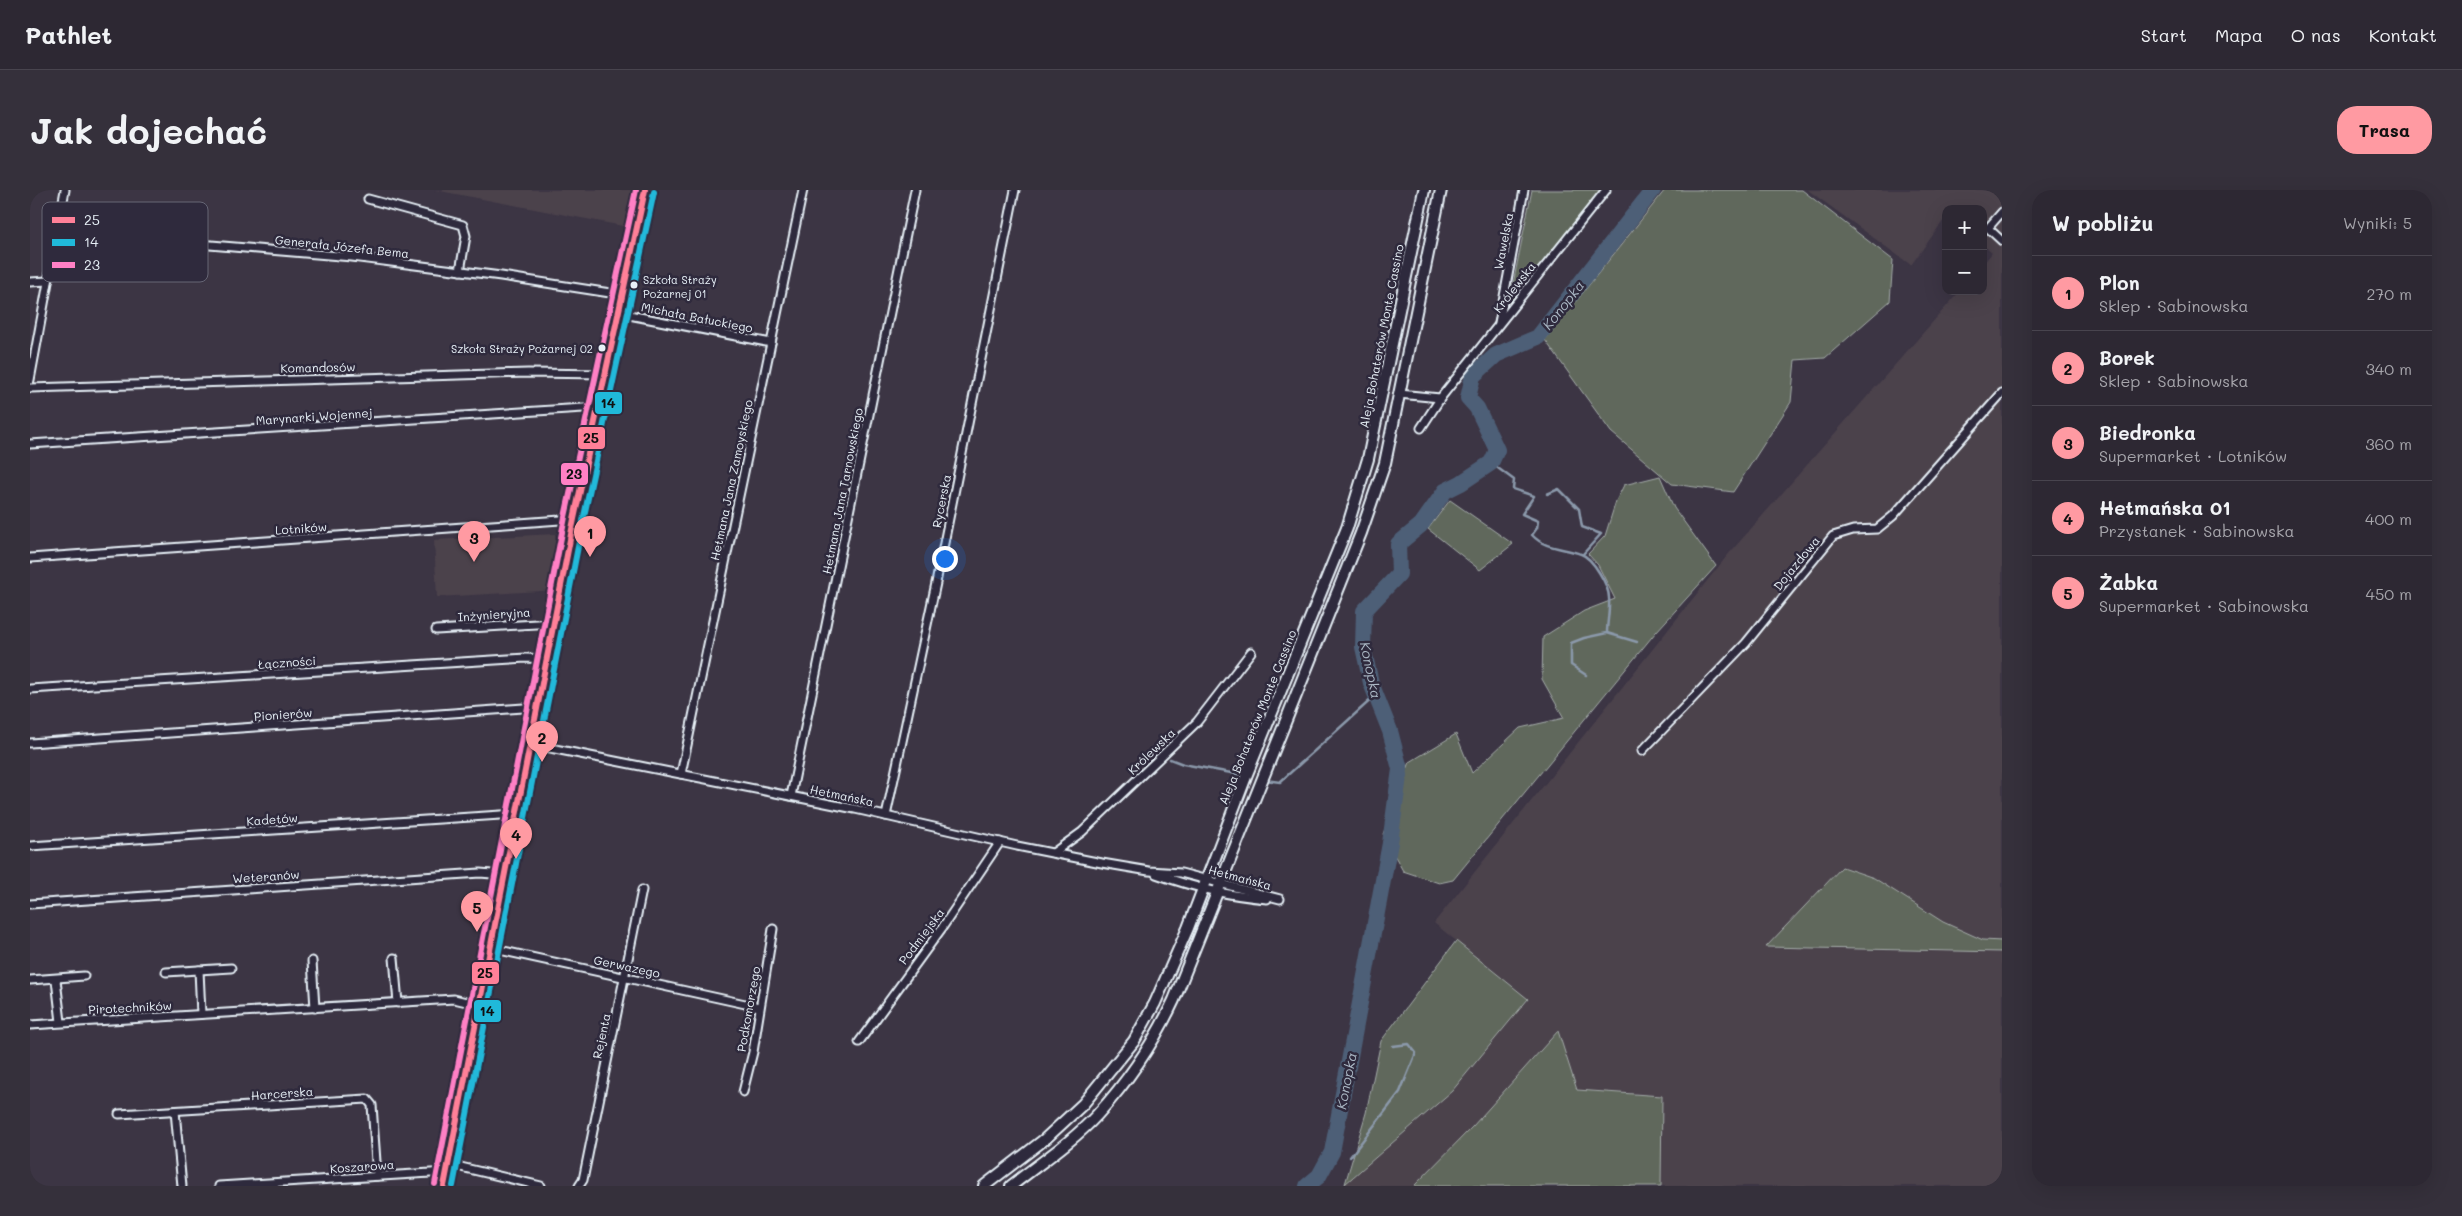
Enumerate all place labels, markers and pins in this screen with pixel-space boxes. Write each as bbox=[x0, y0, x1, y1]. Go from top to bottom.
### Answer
place label: Szkoła Straży Pożarnej 01 bbox=[643, 272, 717, 301]
marker: Szkoła Straży Pożarnej 01 bbox=[629, 280, 639, 290]
place label: Szkoła Straży Pożarnej 02 bbox=[451, 341, 593, 356]
marker: Szkoła Straży Pożarnej 02 bbox=[597, 343, 607, 353]
pin: 1 bbox=[574, 516, 606, 557]
pin: 3 bbox=[458, 521, 490, 562]
pin: 2 bbox=[526, 721, 558, 762]
pin: 4 bbox=[500, 818, 532, 859]
pin: 5 bbox=[461, 891, 493, 932]

